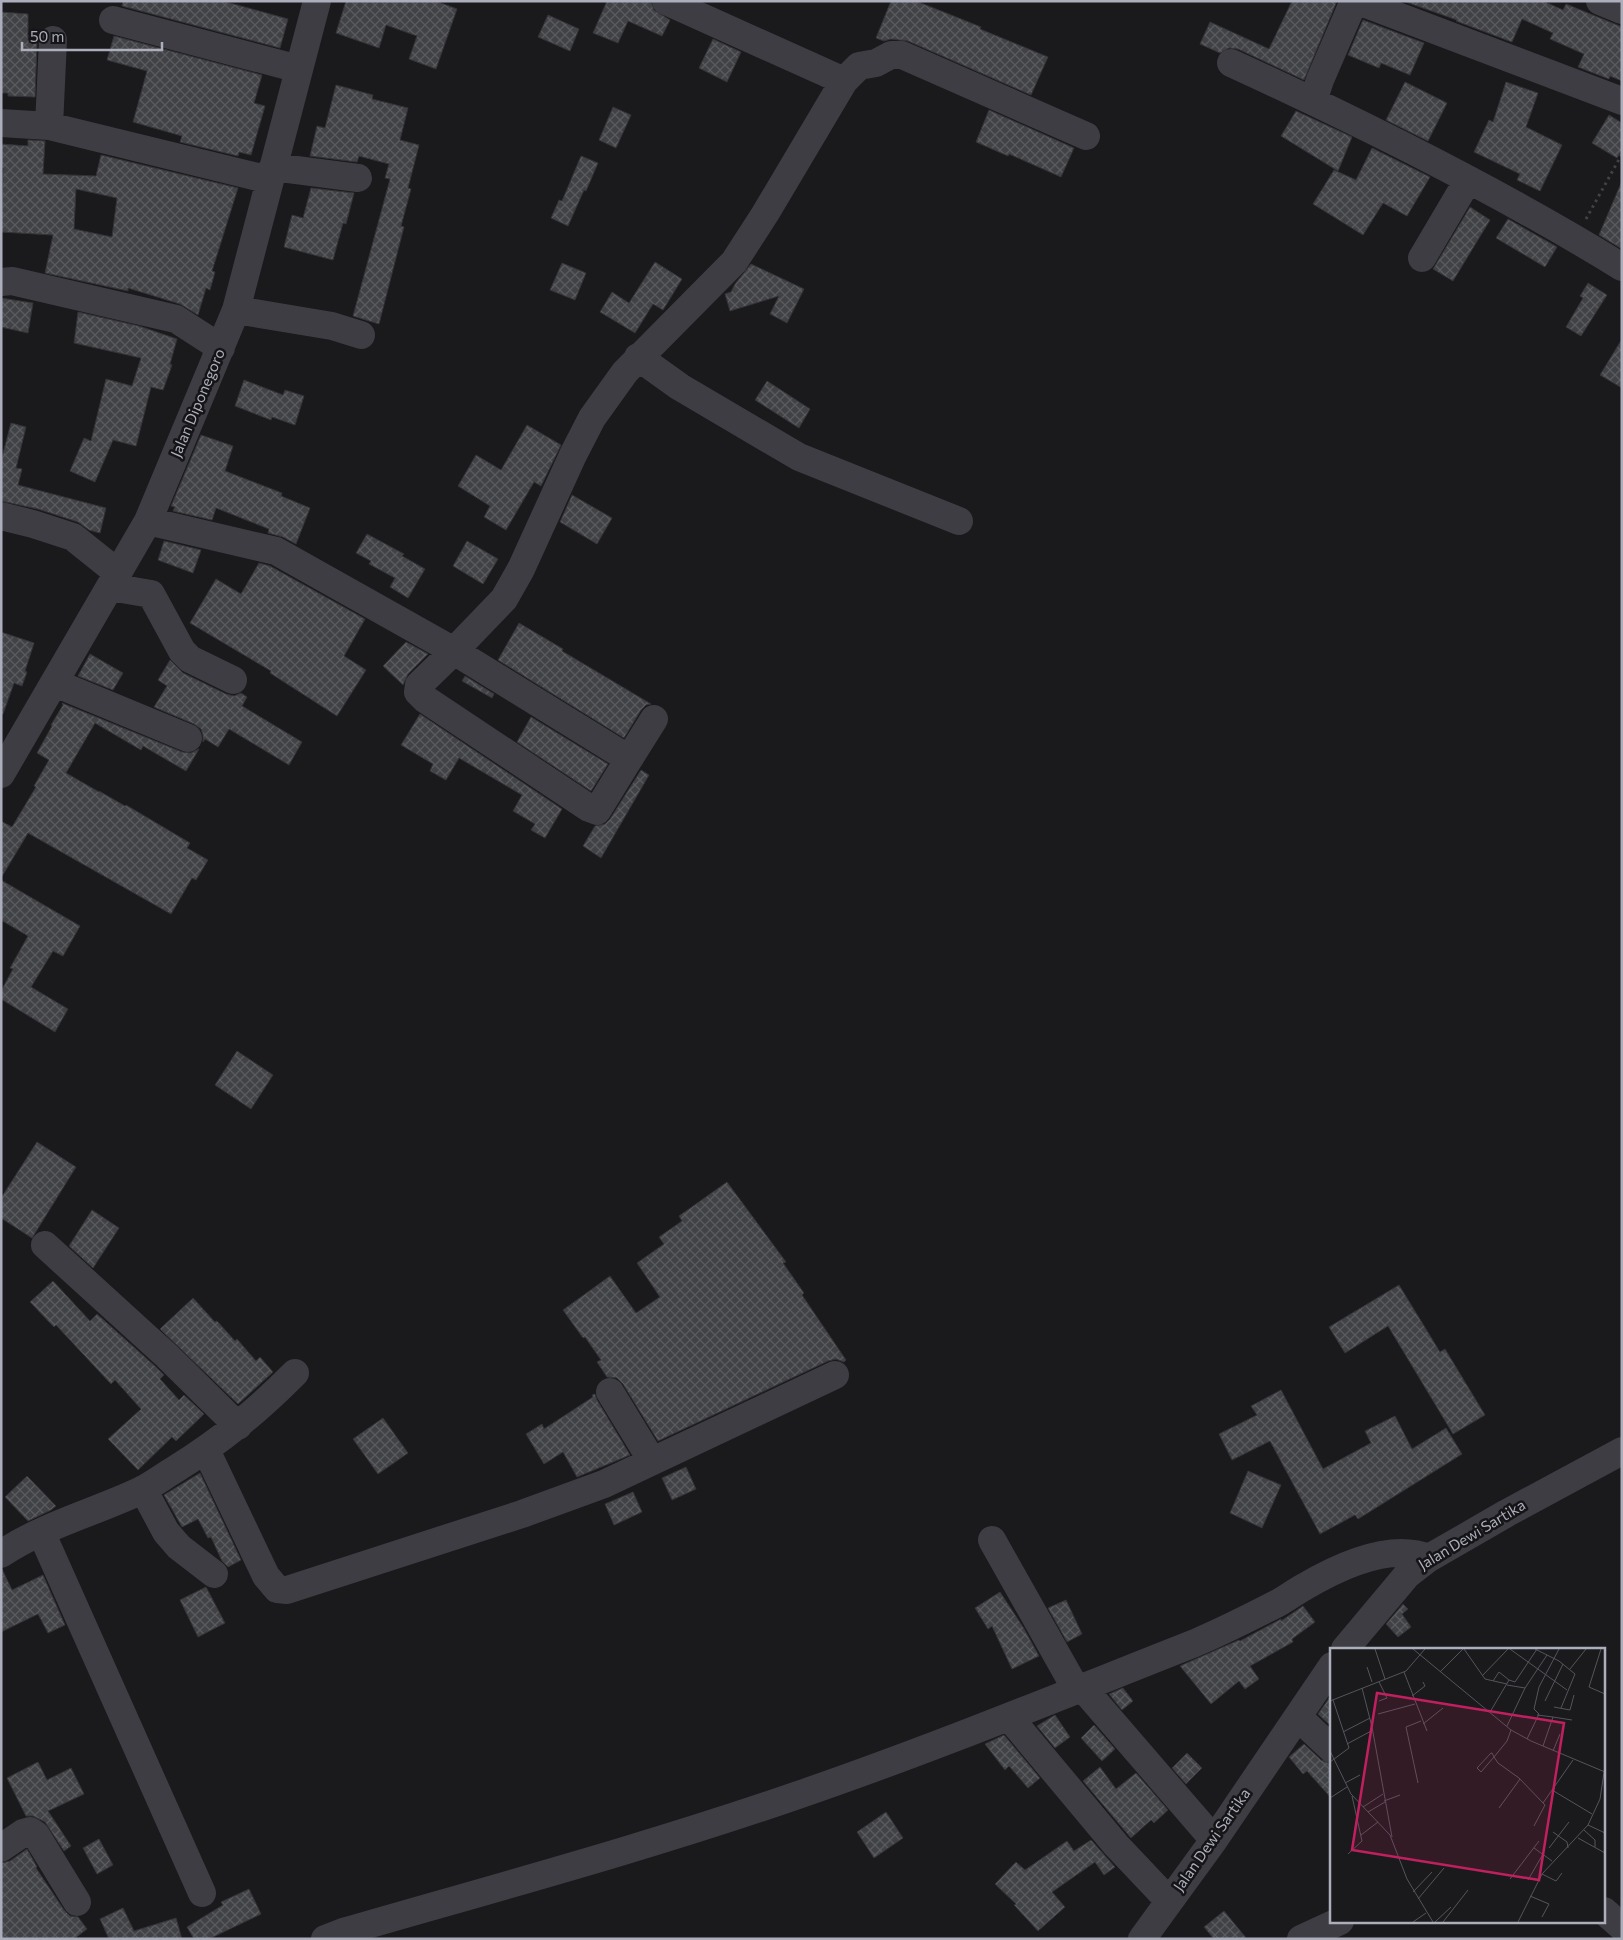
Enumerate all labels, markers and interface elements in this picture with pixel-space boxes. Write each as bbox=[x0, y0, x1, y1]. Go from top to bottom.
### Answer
scale bar bbox=[22, 20, 162, 52]
text: 50 m bbox=[30, 27, 64, 45]
street label: Jalan Diponegoro bbox=[166, 346, 228, 460]
street label: Jalan Dewi Sartika bbox=[1415, 1495, 1528, 1573]
inset map bbox=[1330, 1648, 1606, 1922]
street label: Jalan Dewi Sartika bbox=[1169, 1785, 1253, 1894]

